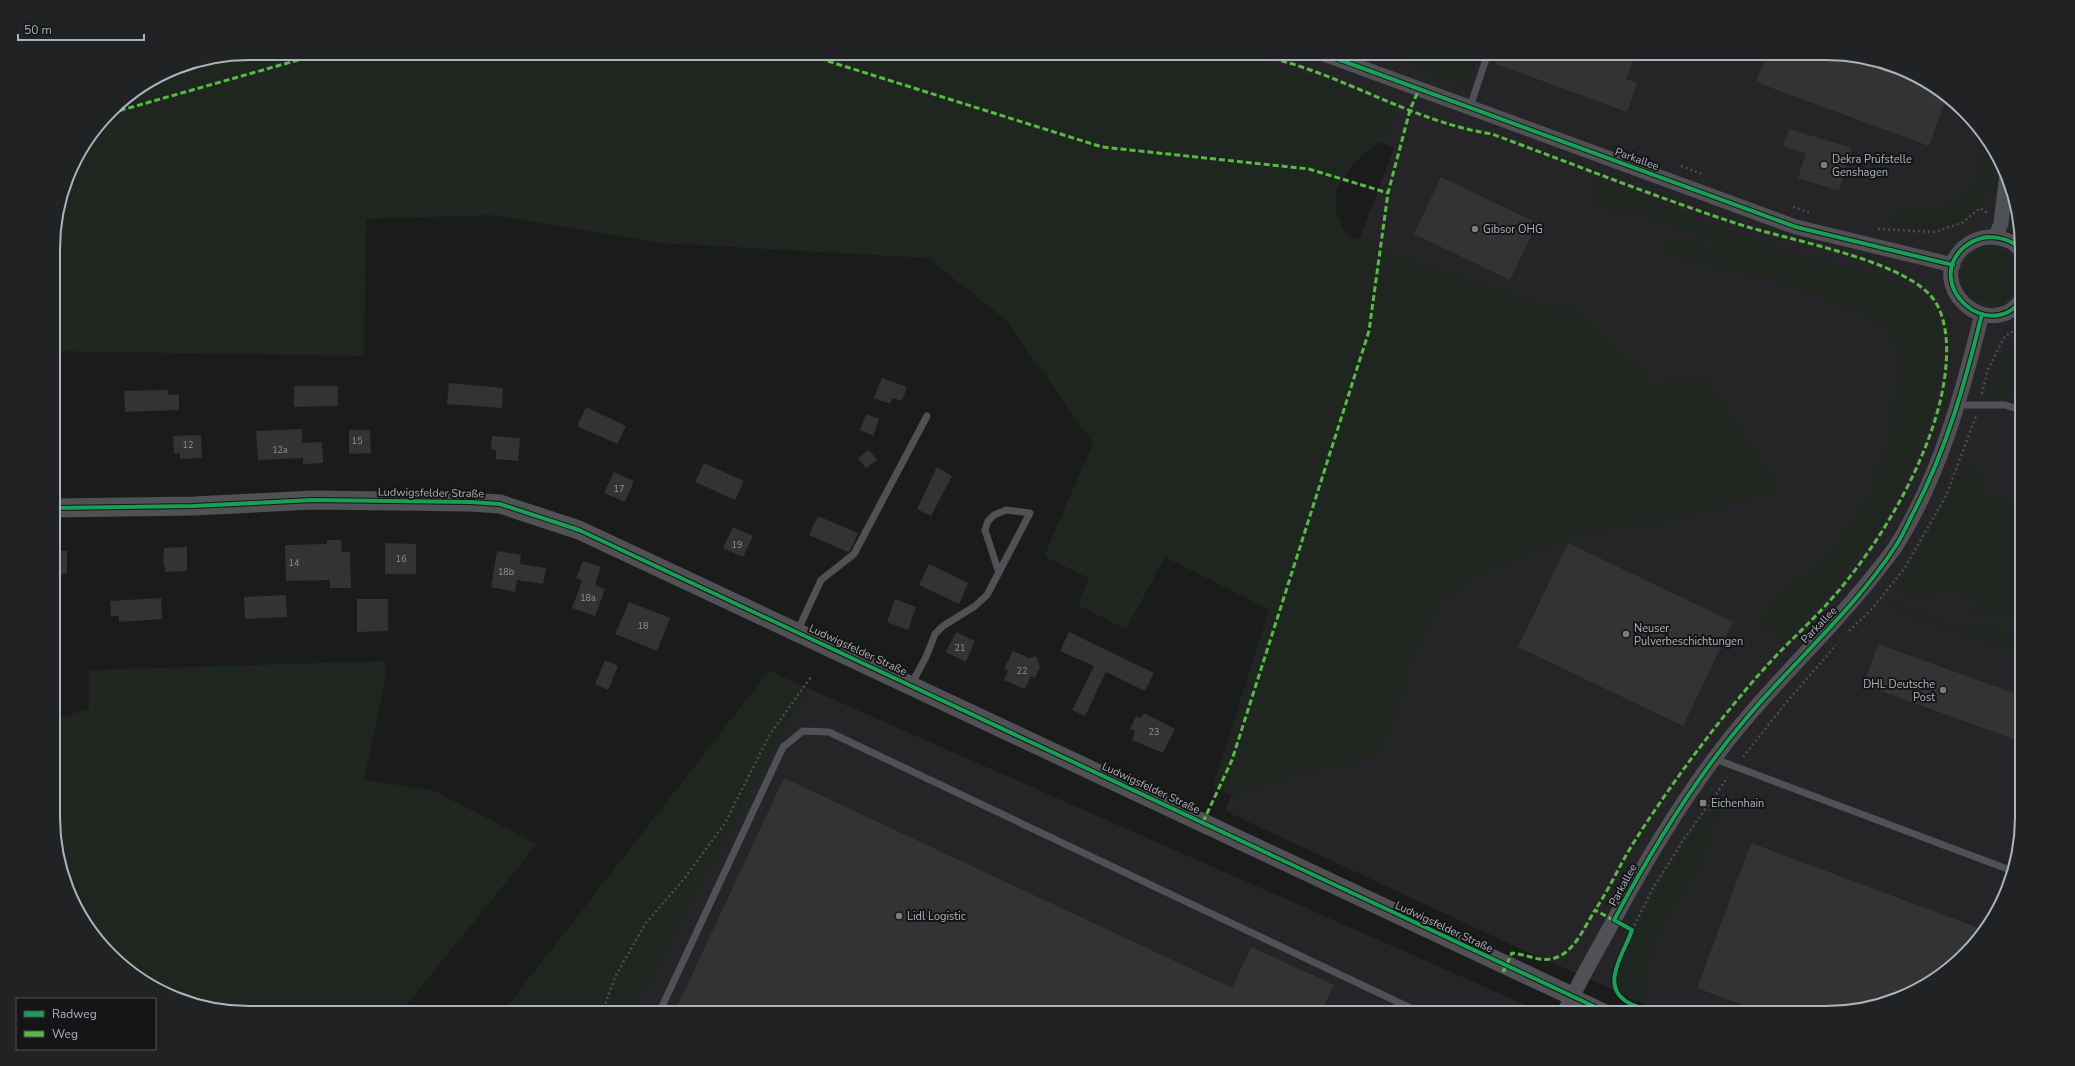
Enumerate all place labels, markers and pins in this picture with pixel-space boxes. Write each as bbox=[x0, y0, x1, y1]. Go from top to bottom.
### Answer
place label: Dekra Prüfstelle Genshagen bbox=[1832, 152, 1912, 180]
marker: Dekra Prüfstelle Genshagen bbox=[1819, 160, 1829, 170]
place label: Gibsor OHG bbox=[1483, 222, 1543, 237]
marker: Gibsor OHG bbox=[1470, 224, 1480, 234]
place label: Neuser Pulverbeschichtungen bbox=[1634, 621, 1743, 649]
marker: Neuser Pulverbeschichtungen bbox=[1621, 629, 1631, 639]
place label: DHL Deutsche Post bbox=[1863, 677, 1935, 705]
marker: DHL Deutsche Post bbox=[1938, 685, 1948, 695]
place label: Eichenhain bbox=[1711, 796, 1764, 811]
marker: Eichenhain bbox=[1698, 798, 1708, 808]
place label: Lidl Logistic bbox=[907, 909, 966, 924]
marker: Lidl Logistic bbox=[894, 911, 904, 921]

